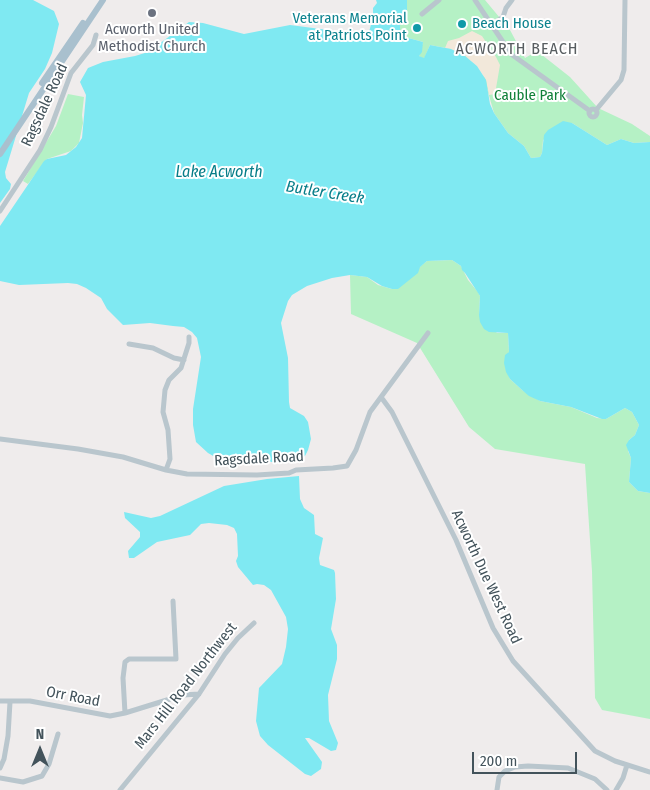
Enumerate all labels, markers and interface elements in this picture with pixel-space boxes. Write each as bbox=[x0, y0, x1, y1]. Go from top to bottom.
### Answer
marker: Acworth United Methodist Church bbox=[146, 7, 158, 19]
place label: Veterans Memorial at Patriots Point bbox=[293, 10, 407, 45]
place label: Beach House bbox=[472, 15, 551, 33]
marker: Beach House bbox=[456, 18, 468, 30]
place label: Acworth United Methodist Church bbox=[98, 21, 206, 56]
marker: Veterans Memorial at Patriots Point bbox=[411, 22, 423, 34]
district label: ACWORTH BEACH bbox=[454, 40, 580, 60]
street label: Ragsdale Road bbox=[18, 61, 72, 149]
park label: Cauble Park bbox=[494, 87, 566, 105]
water label: Lake Acworth bbox=[175, 163, 263, 183]
water label: Butler Creek bbox=[284, 177, 366, 209]
street label: Ragsdale Road bbox=[214, 448, 304, 470]
street label: Acworth Due West Road bbox=[447, 507, 525, 647]
street label: Mars Hill Road Northwest bbox=[131, 619, 241, 753]
street label: Orr Road bbox=[45, 683, 101, 711]
north arrow bbox=[15, 725, 65, 775]
text: N bbox=[36, 726, 44, 743]
scale bar bbox=[475, 742, 580, 774]
text: 200 m bbox=[480, 752, 517, 770]

